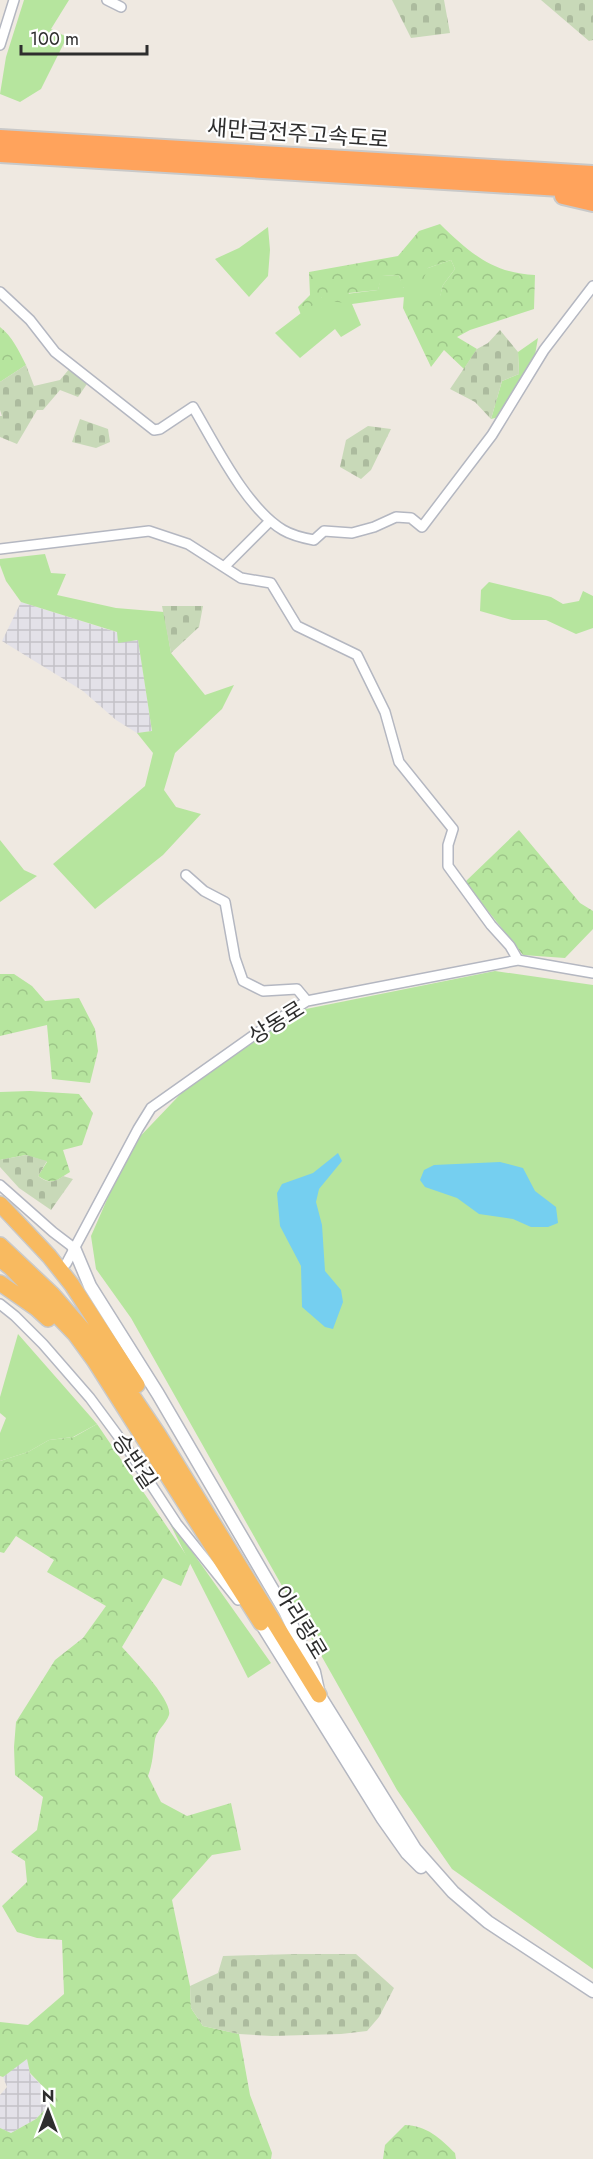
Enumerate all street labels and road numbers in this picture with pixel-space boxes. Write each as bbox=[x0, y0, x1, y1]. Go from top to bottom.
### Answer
street label: 새만금전주고속도로 bbox=[206, 111, 390, 155]
street label: 상동로 bbox=[242, 992, 310, 1052]
street label: 승반길 bbox=[105, 1427, 165, 1495]
street label: 아리랑로 bbox=[266, 1579, 336, 1665]

